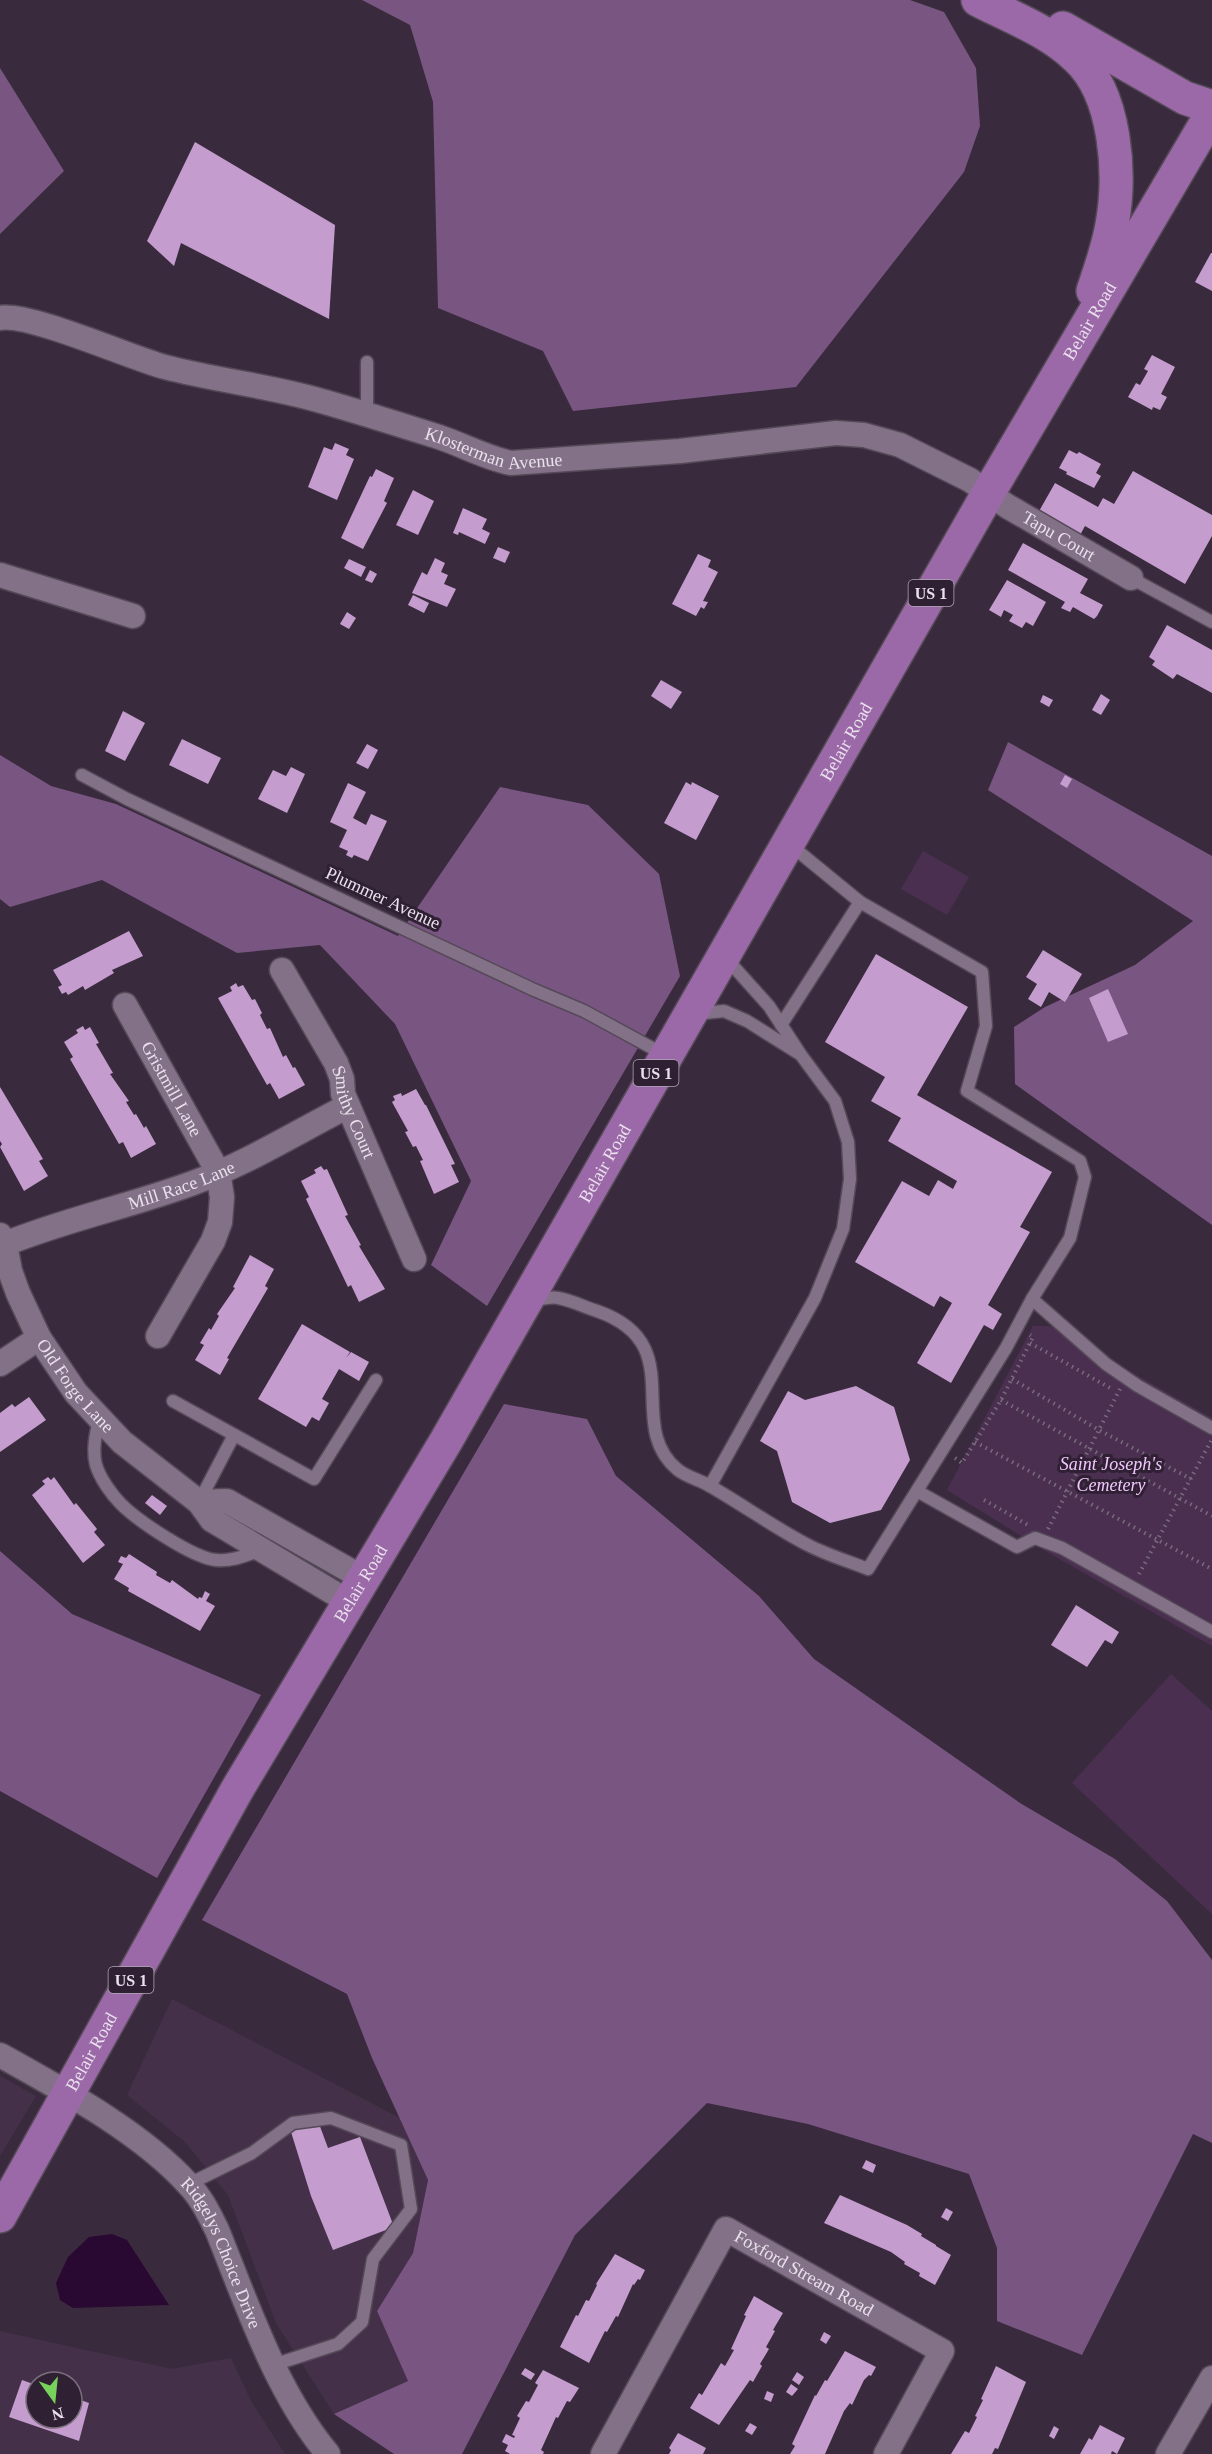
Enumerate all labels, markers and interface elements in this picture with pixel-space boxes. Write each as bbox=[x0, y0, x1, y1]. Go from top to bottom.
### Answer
street label: Belair Road bbox=[1059, 279, 1120, 363]
street label: Klosterman Avenue bbox=[422, 423, 563, 473]
street label: Tapu Court bbox=[1019, 507, 1099, 565]
road number: US 1 bbox=[908, 580, 954, 606]
street label: Belair Road bbox=[816, 699, 876, 784]
street label: Plummer Avenue bbox=[323, 863, 443, 933]
street label: Gristmill Lane bbox=[137, 1038, 206, 1140]
road number: US 1 bbox=[634, 1060, 678, 1086]
street label: Smithy Court bbox=[328, 1063, 380, 1161]
street label: Belair Road bbox=[575, 1121, 635, 1206]
street label: Mill Race Lane bbox=[126, 1157, 238, 1214]
street label: Old Forge Lane bbox=[33, 1335, 118, 1437]
park label: Saint Joseph's Cemetery bbox=[1060, 1454, 1162, 1495]
street label: Belair Road bbox=[330, 1541, 391, 1626]
road number: US 1 bbox=[108, 1967, 154, 1993]
street label: Belair Road bbox=[62, 2009, 121, 2094]
street label: Ridgelys Choice Drive bbox=[177, 2173, 265, 2331]
street label: Foxford Stream Road bbox=[731, 2226, 877, 2320]
north arrow bbox=[24, 2370, 84, 2430]
text: N bbox=[50, 2404, 66, 2424]

